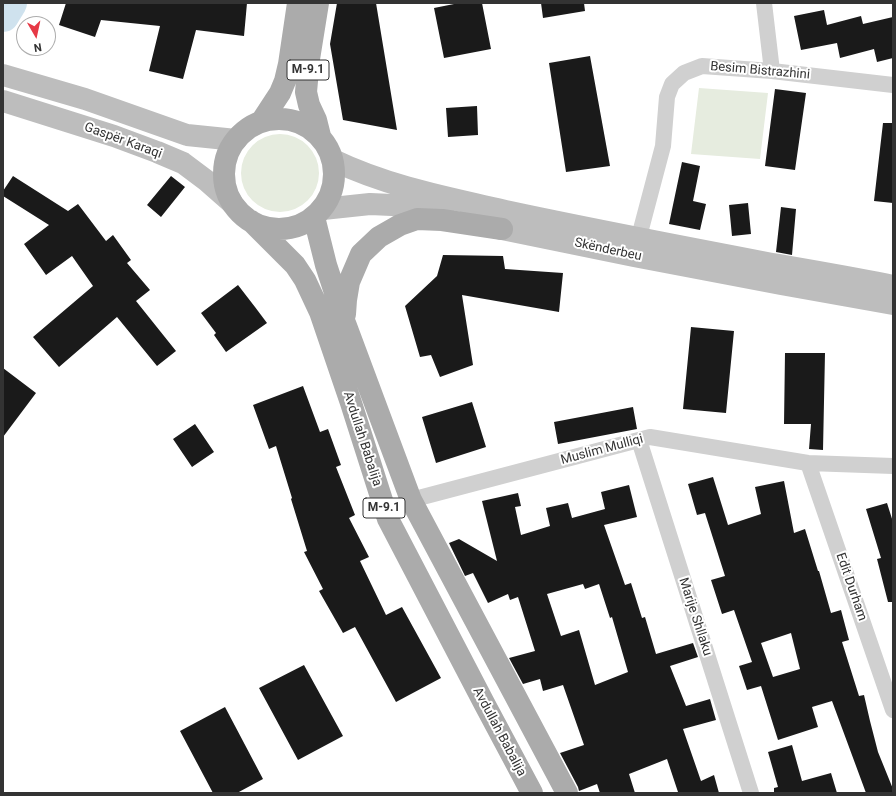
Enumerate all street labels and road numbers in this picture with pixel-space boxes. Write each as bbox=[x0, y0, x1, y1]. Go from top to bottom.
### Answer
street label: Besim Bistrazhini bbox=[709, 59, 811, 83]
road number: M-9.1 bbox=[287, 60, 329, 80]
street label: Gaspër Karaqi bbox=[82, 120, 164, 162]
street label: Skënderbeu bbox=[573, 235, 643, 265]
street label: Avdullah Babalija bbox=[339, 390, 385, 488]
street label: Muslim Mulliqi bbox=[559, 432, 645, 468]
road number: M-9.1 bbox=[363, 498, 405, 518]
street label: Edit Durham bbox=[832, 551, 870, 623]
street label: Marije Shllaku bbox=[675, 576, 715, 658]
street label: Avdullah Babalija bbox=[469, 685, 529, 779]

